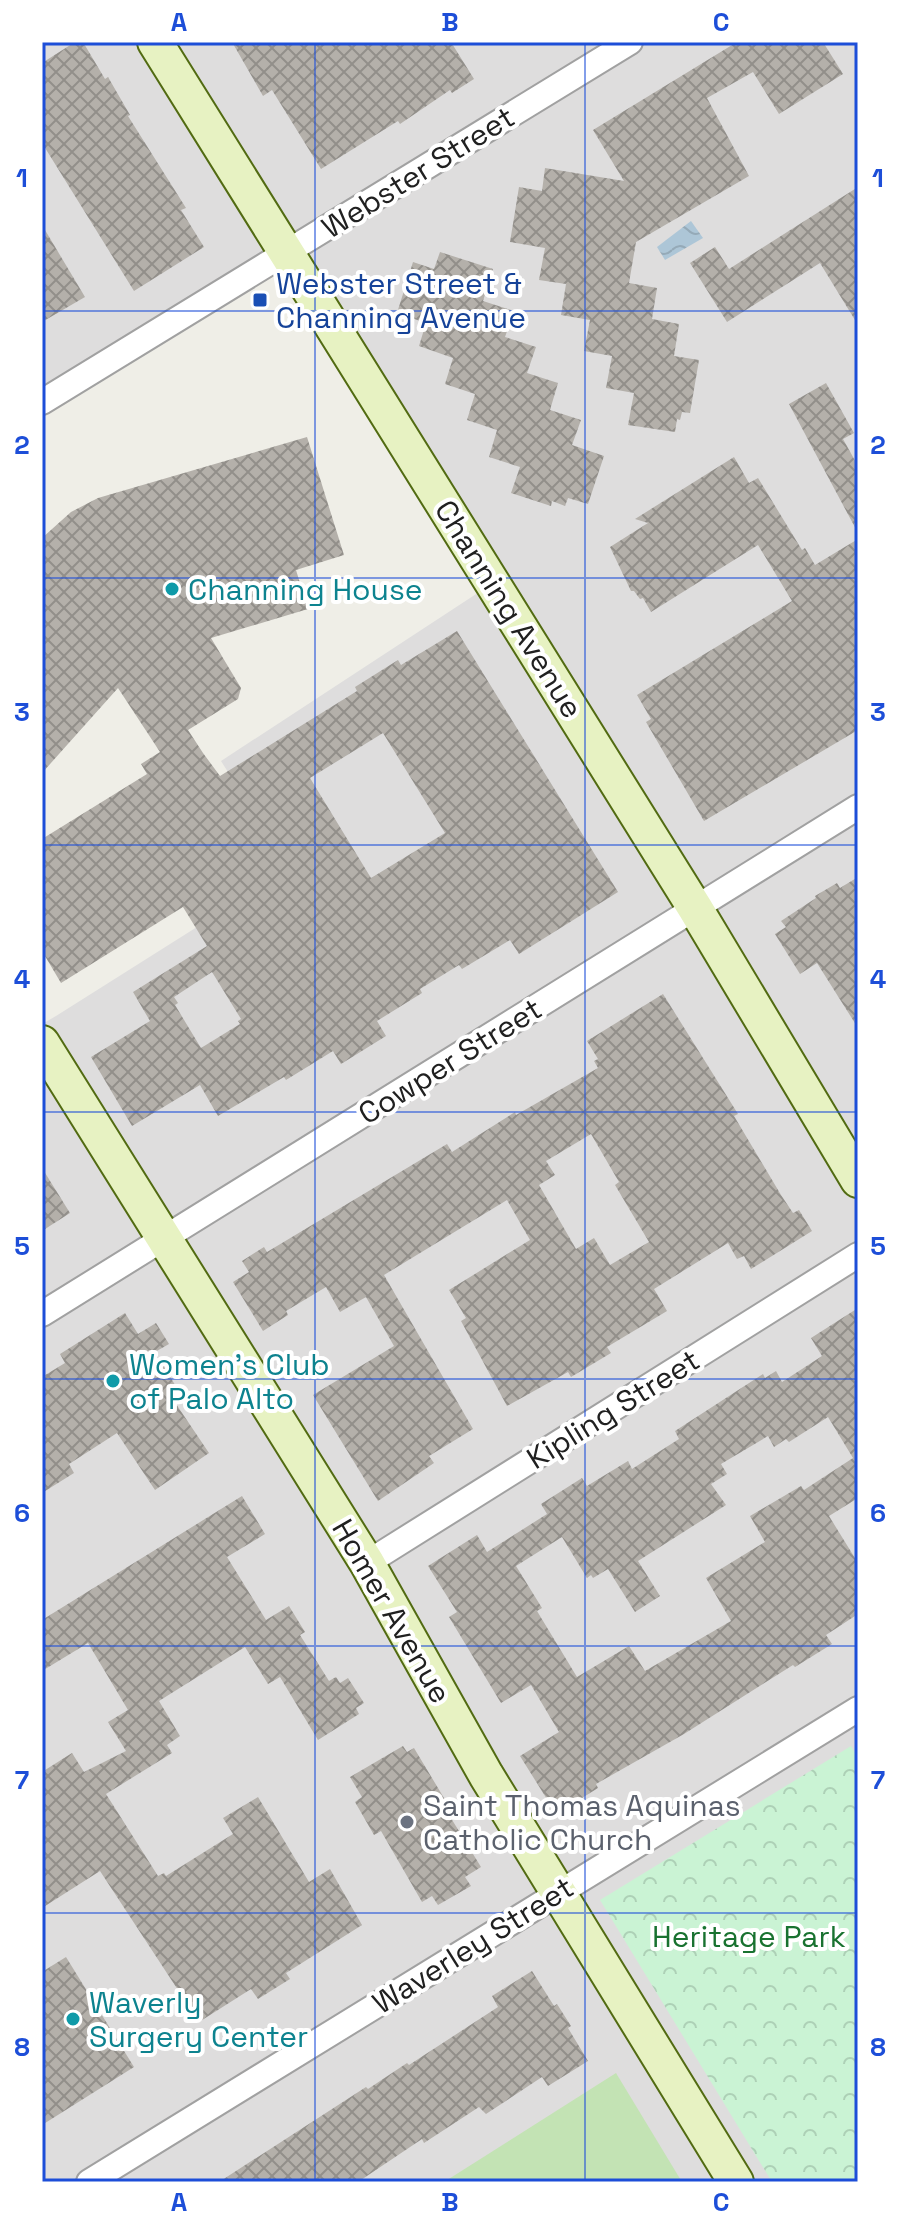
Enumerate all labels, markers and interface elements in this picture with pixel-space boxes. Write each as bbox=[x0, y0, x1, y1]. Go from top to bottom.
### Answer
text: A bbox=[171, 5, 188, 39]
text: B bbox=[441, 5, 459, 39]
text: C bbox=[713, 5, 729, 39]
street label: Webster Street bbox=[314, 97, 522, 247]
text: 1 bbox=[16, 161, 28, 195]
text: 1 bbox=[872, 161, 884, 195]
place label: Webster Street & Channing Avenue bbox=[276, 264, 526, 337]
marker: Webster Street & Channing Avenue bbox=[251, 291, 269, 309]
text: 2 bbox=[14, 428, 30, 462]
text: 2 bbox=[870, 428, 886, 462]
street label: Channing Avenue bbox=[426, 493, 592, 725]
place label: Channing House bbox=[188, 570, 423, 609]
marker: Channing House bbox=[163, 580, 181, 598]
text: 3 bbox=[14, 695, 30, 729]
text: 3 bbox=[870, 695, 886, 729]
text: 4 bbox=[14, 962, 30, 996]
text: 4 bbox=[870, 962, 886, 996]
street label: Cowper Street bbox=[351, 989, 549, 1133]
text: 5 bbox=[14, 1229, 30, 1263]
text: 5 bbox=[870, 1229, 886, 1263]
street label: Kipling Street bbox=[519, 1340, 707, 1478]
place label: Women's Club of Palo Alto bbox=[129, 1345, 330, 1418]
marker: Women's Club of Palo Alto bbox=[104, 1372, 122, 1390]
text: 6 bbox=[14, 1496, 30, 1530]
text: 6 bbox=[870, 1496, 886, 1530]
street label: Homer Avenue bbox=[324, 1512, 460, 1710]
text: 7 bbox=[15, 1763, 29, 1797]
text: 7 bbox=[871, 1763, 885, 1797]
place label: Saint Thomas Aquinas Catholic Church bbox=[423, 1786, 741, 1859]
marker: Saint Thomas Aquinas Catholic Church bbox=[398, 1813, 416, 1831]
street label: Waverley Street bbox=[365, 1868, 581, 2022]
park label: Heritage Park bbox=[652, 1917, 846, 1956]
place label: Waverly Surgery Center bbox=[89, 1983, 308, 2056]
marker: Waverly Surgery Center bbox=[64, 2010, 82, 2028]
text: 8 bbox=[14, 2030, 30, 2064]
text: 8 bbox=[870, 2030, 886, 2064]
text: A bbox=[171, 2185, 188, 2219]
text: B bbox=[441, 2185, 459, 2219]
text: C bbox=[713, 2185, 729, 2219]

